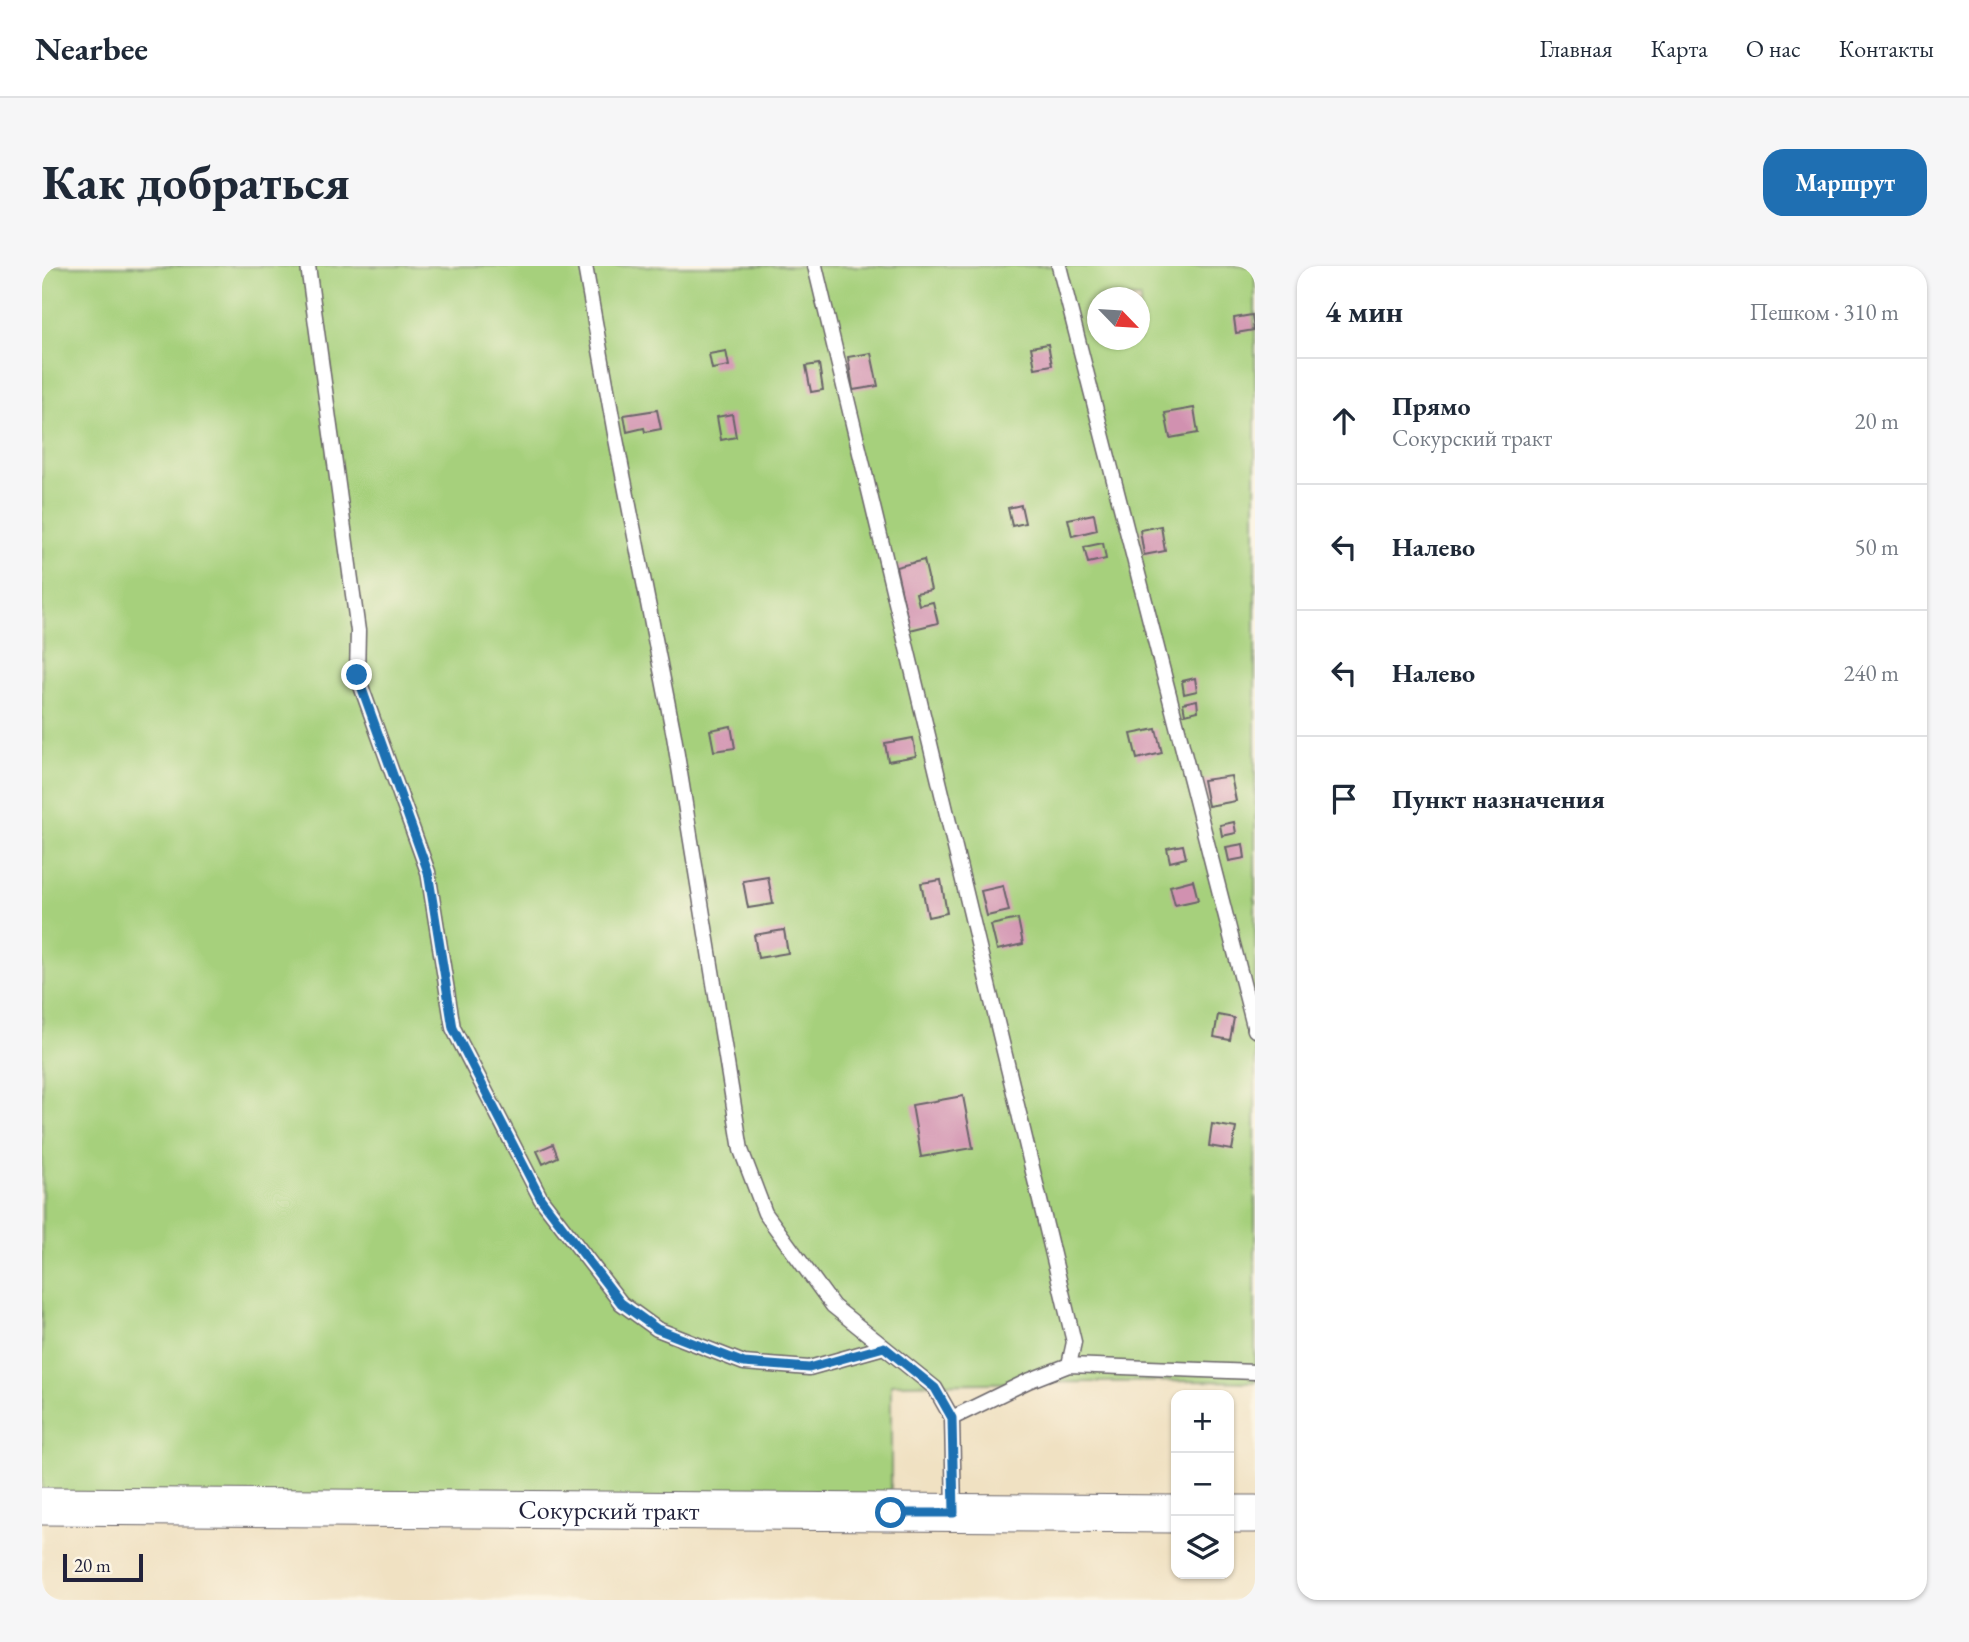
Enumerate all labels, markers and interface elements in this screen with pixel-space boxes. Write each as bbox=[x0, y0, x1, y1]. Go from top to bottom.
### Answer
text: Nearbee bbox=[35, 27, 148, 70]
text: Главная bbox=[1539, 33, 1613, 64]
text: Карта bbox=[1651, 33, 1708, 64]
text: О нас bbox=[1746, 33, 1801, 64]
text: Контакты bbox=[1839, 33, 1934, 64]
button: Маршрут bbox=[1763, 149, 1927, 216]
text: Как добраться bbox=[42, 150, 350, 214]
north arrow bbox=[1087, 287, 1150, 350]
text: 4 мин bbox=[1325, 292, 1403, 331]
text: Пешком · 310 m bbox=[1750, 297, 1899, 327]
text: Прямо bbox=[1392, 389, 1471, 423]
icon: ahead bbox=[1325, 402, 1363, 440]
text: 20 m bbox=[1854, 406, 1899, 436]
text: Сокурский тракт bbox=[1392, 423, 1552, 453]
icon: left bbox=[1325, 528, 1363, 566]
text: Налево bbox=[1392, 530, 1475, 564]
text: 50 m bbox=[1854, 532, 1899, 562]
icon: left bbox=[1325, 654, 1363, 692]
text: Налево bbox=[1392, 656, 1475, 690]
text: 240 m bbox=[1843, 658, 1899, 688]
route end bbox=[341, 659, 372, 690]
icon: arrive bbox=[1325, 780, 1363, 818]
text: Пункт назначения bbox=[1392, 782, 1605, 816]
map controls bbox=[1171, 1390, 1234, 1579]
button: + bbox=[1171, 1390, 1234, 1453]
button: − bbox=[1171, 1453, 1234, 1516]
street label: Сокурский тракт bbox=[518, 1492, 700, 1528]
route start bbox=[875, 1497, 906, 1528]
button: layers bbox=[1171, 1516, 1234, 1579]
scale bar bbox=[63, 1551, 144, 1583]
text: 20 m bbox=[74, 1553, 111, 1578]

